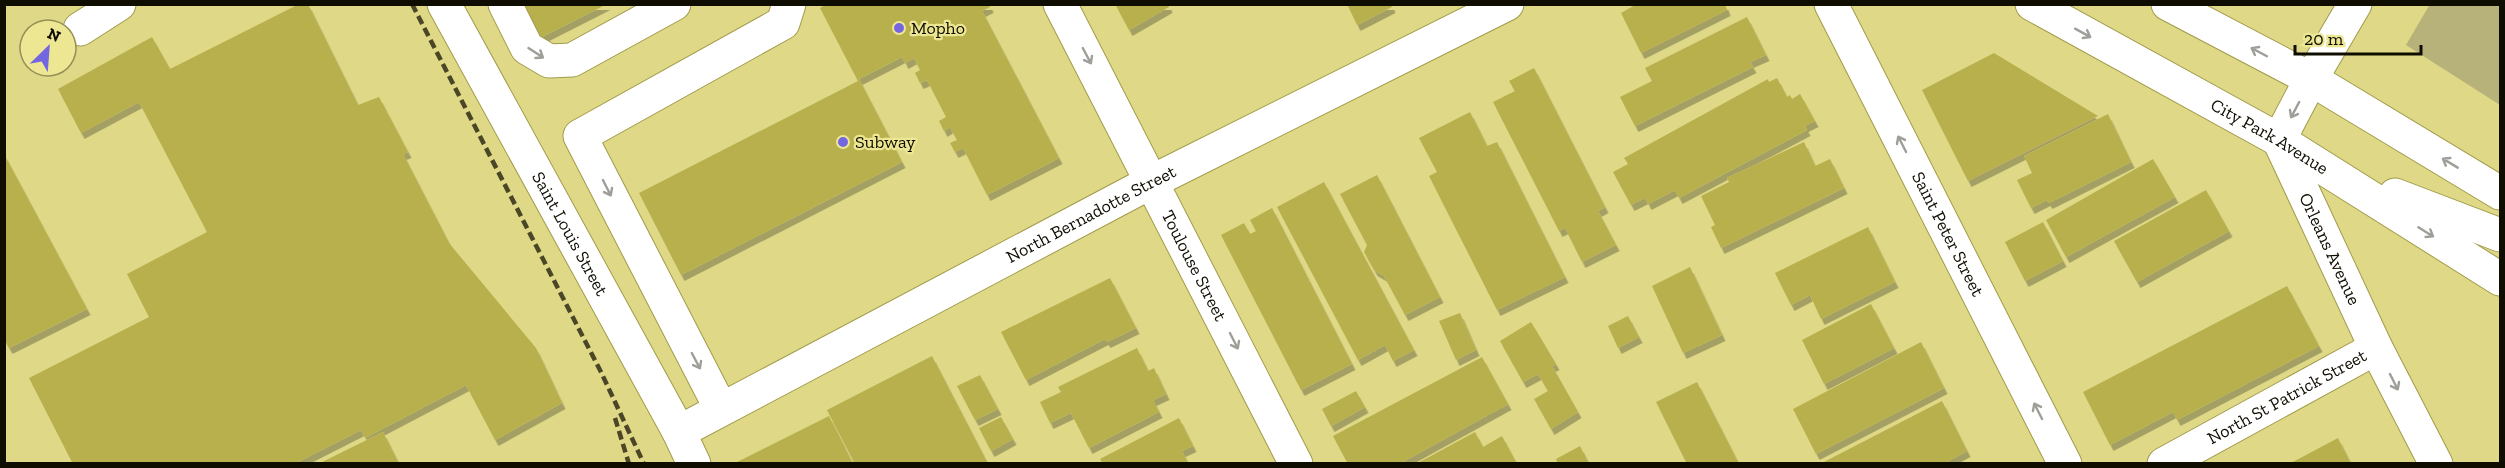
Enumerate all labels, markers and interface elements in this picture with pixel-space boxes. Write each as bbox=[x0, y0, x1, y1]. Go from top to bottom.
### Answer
place label: Mopho bbox=[911, 17, 965, 39]
north arrow bbox=[18, 18, 78, 78]
scale bar bbox=[2295, 18, 2421, 56]
marker: Mopho bbox=[892, 21, 906, 35]
text: N bbox=[45, 24, 64, 46]
one-way arrow bbox=[2075, 27, 2092, 39]
text: 20 m bbox=[2304, 28, 2344, 50]
one-way arrow bbox=[2251, 46, 2268, 58]
one-way arrow bbox=[527, 47, 544, 59]
one-way arrow bbox=[1082, 47, 1093, 65]
street label: City Park Avenue bbox=[2207, 94, 2333, 179]
one-way arrow bbox=[2289, 100, 2300, 118]
place label: Subway bbox=[855, 131, 916, 153]
marker: Subway bbox=[836, 135, 850, 149]
one-way arrow bbox=[1896, 136, 1908, 153]
one-way arrow bbox=[2442, 156, 2459, 168]
street label: North Bernadotte Street bbox=[1002, 160, 1180, 268]
street label: Saint Louis Street bbox=[527, 168, 613, 300]
street label: Saint Peter Street bbox=[1907, 168, 1989, 300]
one-way arrow bbox=[601, 179, 613, 197]
street label: Orleans Avenue bbox=[2294, 189, 2365, 309]
street label: Toulouse Street bbox=[1157, 207, 1232, 325]
one-way arrow bbox=[2417, 227, 2434, 239]
one-way arrow bbox=[1229, 332, 1241, 350]
street label: North St Patrick Street bbox=[2203, 344, 2371, 449]
one-way arrow bbox=[691, 352, 702, 370]
one-way arrow bbox=[2389, 373, 2401, 391]
one-way arrow bbox=[2032, 403, 2043, 421]

